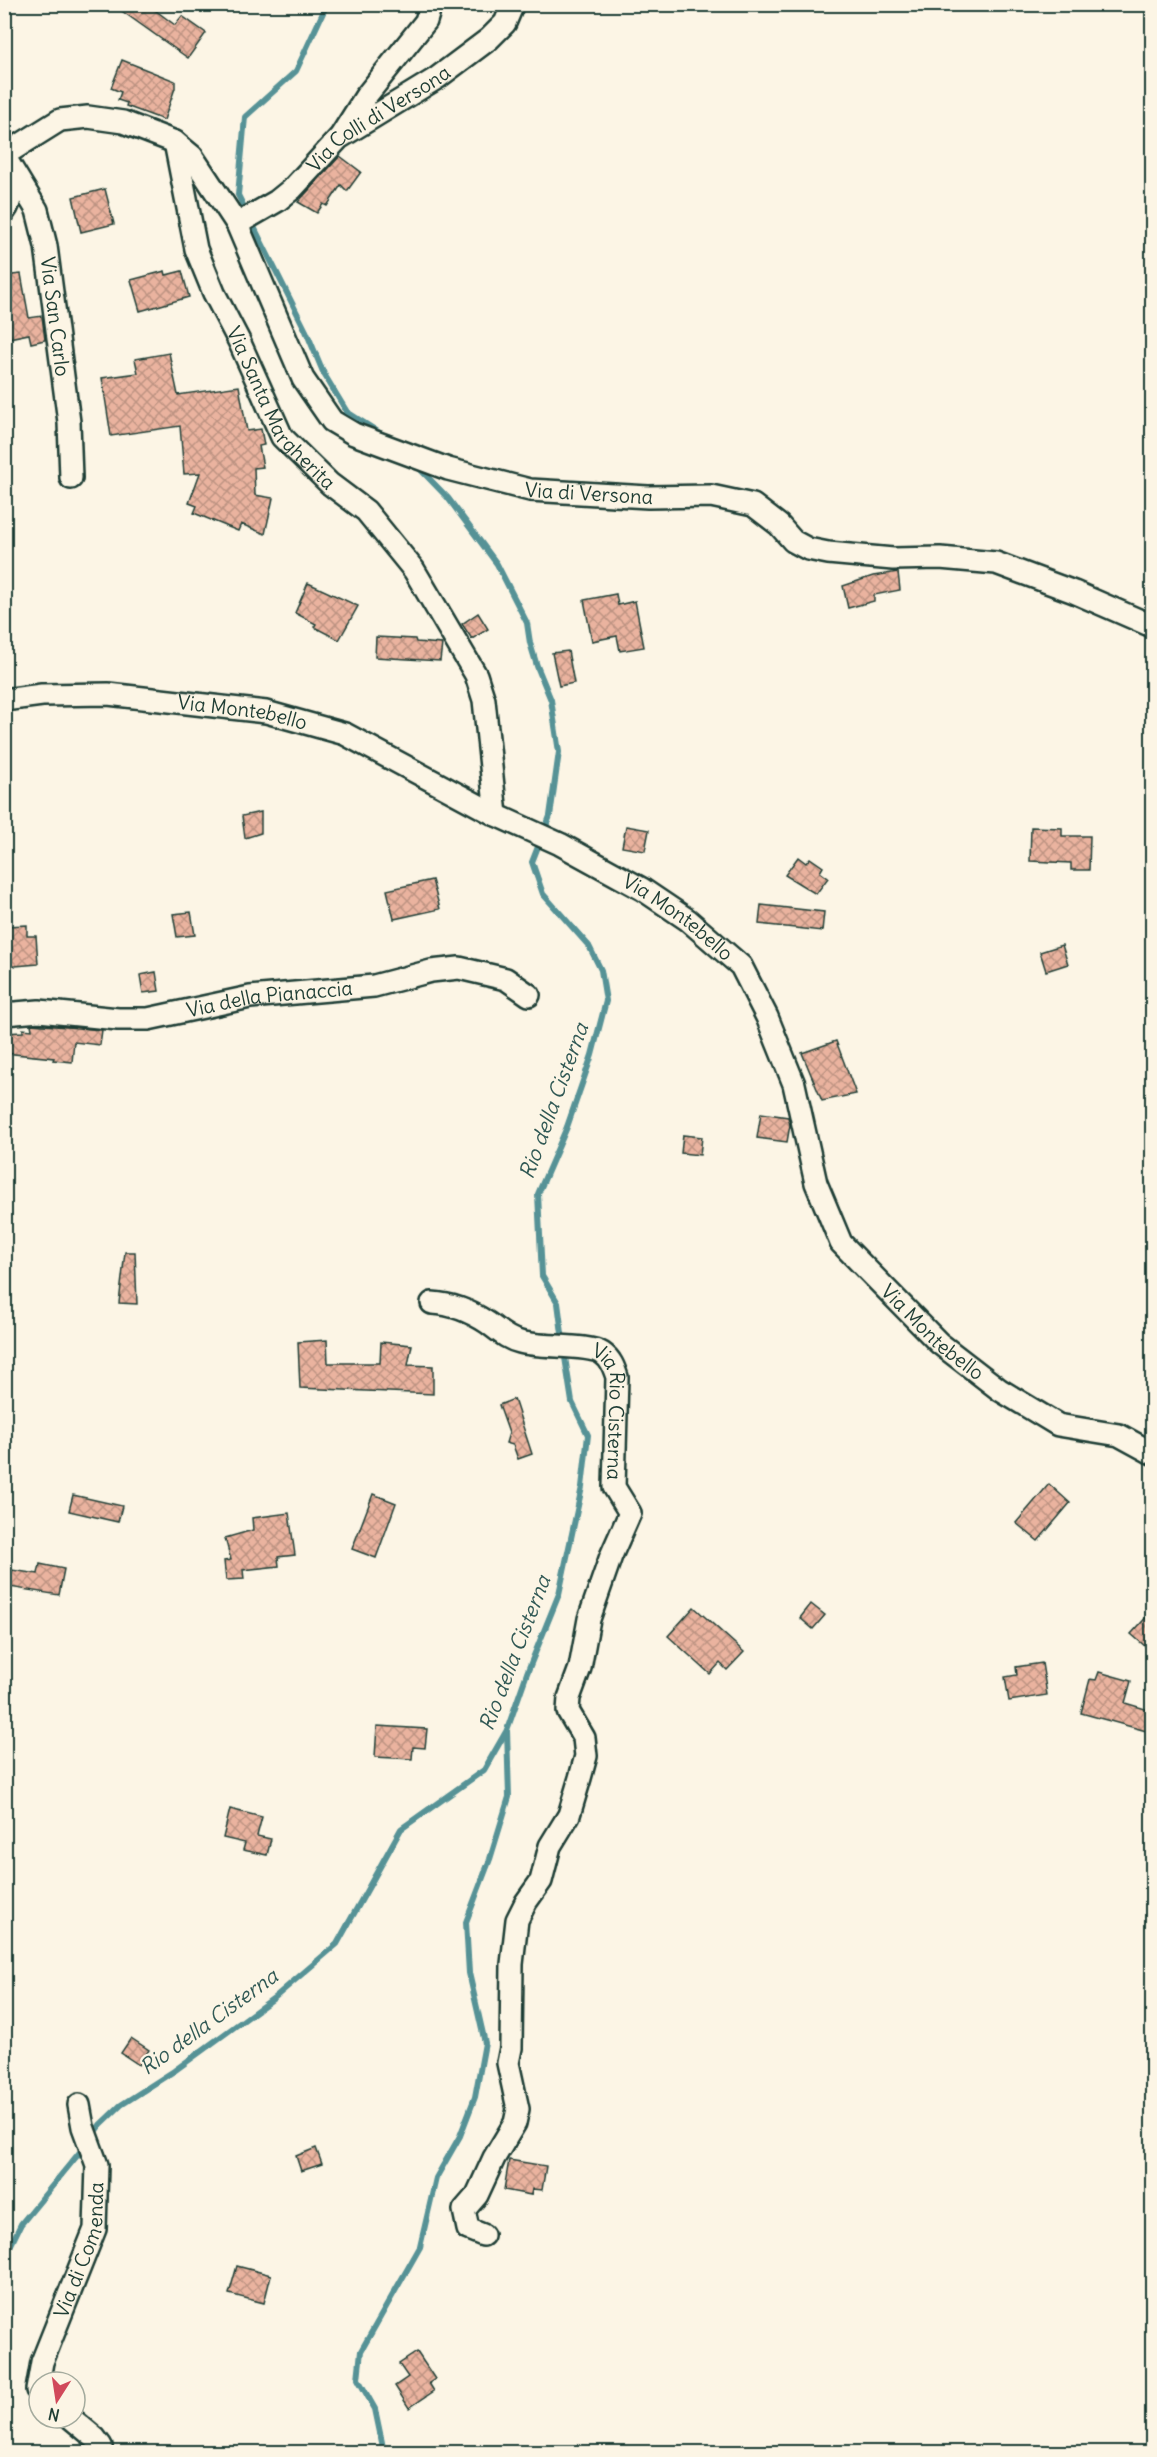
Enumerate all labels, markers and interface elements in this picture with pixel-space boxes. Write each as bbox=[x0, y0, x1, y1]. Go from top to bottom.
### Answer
street label: Via Colli di Versona bbox=[301, 59, 455, 177]
street label: Via San Carlo bbox=[36, 255, 76, 378]
street label: Via Santa Margherita bbox=[222, 322, 341, 495]
street label: Via di Versona bbox=[524, 477, 654, 509]
street label: Via Montebello bbox=[176, 689, 310, 735]
street label: Via Montebello bbox=[619, 868, 739, 966]
street label: Via della Pianaccia bbox=[184, 975, 354, 1022]
water label: Rio della Cisterna bbox=[513, 1018, 595, 1182]
street label: Via Montebello bbox=[876, 1278, 989, 1385]
street label: Via Rio Cisterna bbox=[589, 1337, 630, 1480]
water label: Rio della Cisterna bbox=[473, 1571, 557, 1734]
water label: Rio della Cisterna bbox=[135, 1962, 284, 2081]
street label: Via di Comenda bbox=[48, 2182, 108, 2321]
north arrow bbox=[27, 2370, 87, 2430]
text: N bbox=[46, 2404, 61, 2426]

